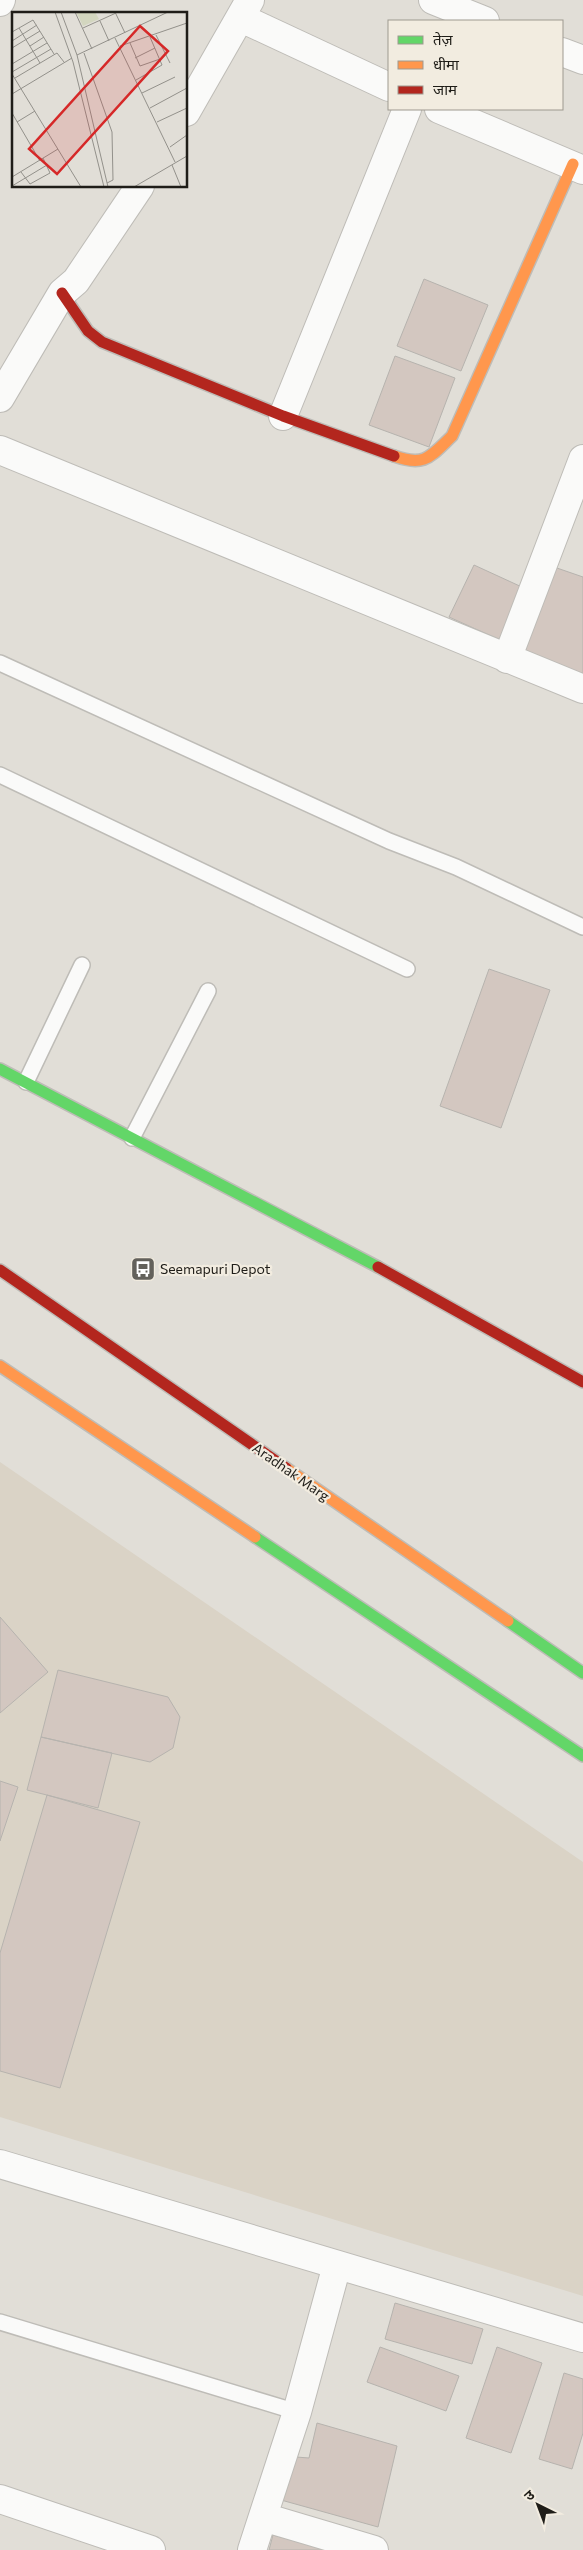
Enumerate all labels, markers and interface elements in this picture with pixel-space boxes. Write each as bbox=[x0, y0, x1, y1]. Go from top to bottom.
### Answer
inset map bbox=[12, 12, 188, 188]
legend bbox=[388, 20, 563, 110]
text: तेज़ bbox=[433, 30, 454, 48]
text: धीमा bbox=[433, 55, 460, 73]
text: जाम bbox=[433, 80, 458, 98]
bus stop icon: Seemapuri Depot bbox=[130, 1256, 156, 1282]
place label: Seemapuri Depot bbox=[160, 1260, 271, 1277]
street label: Aradhak Marg bbox=[250, 1439, 333, 1505]
north arrow bbox=[513, 2480, 563, 2530]
text: उ bbox=[520, 2485, 538, 2504]

